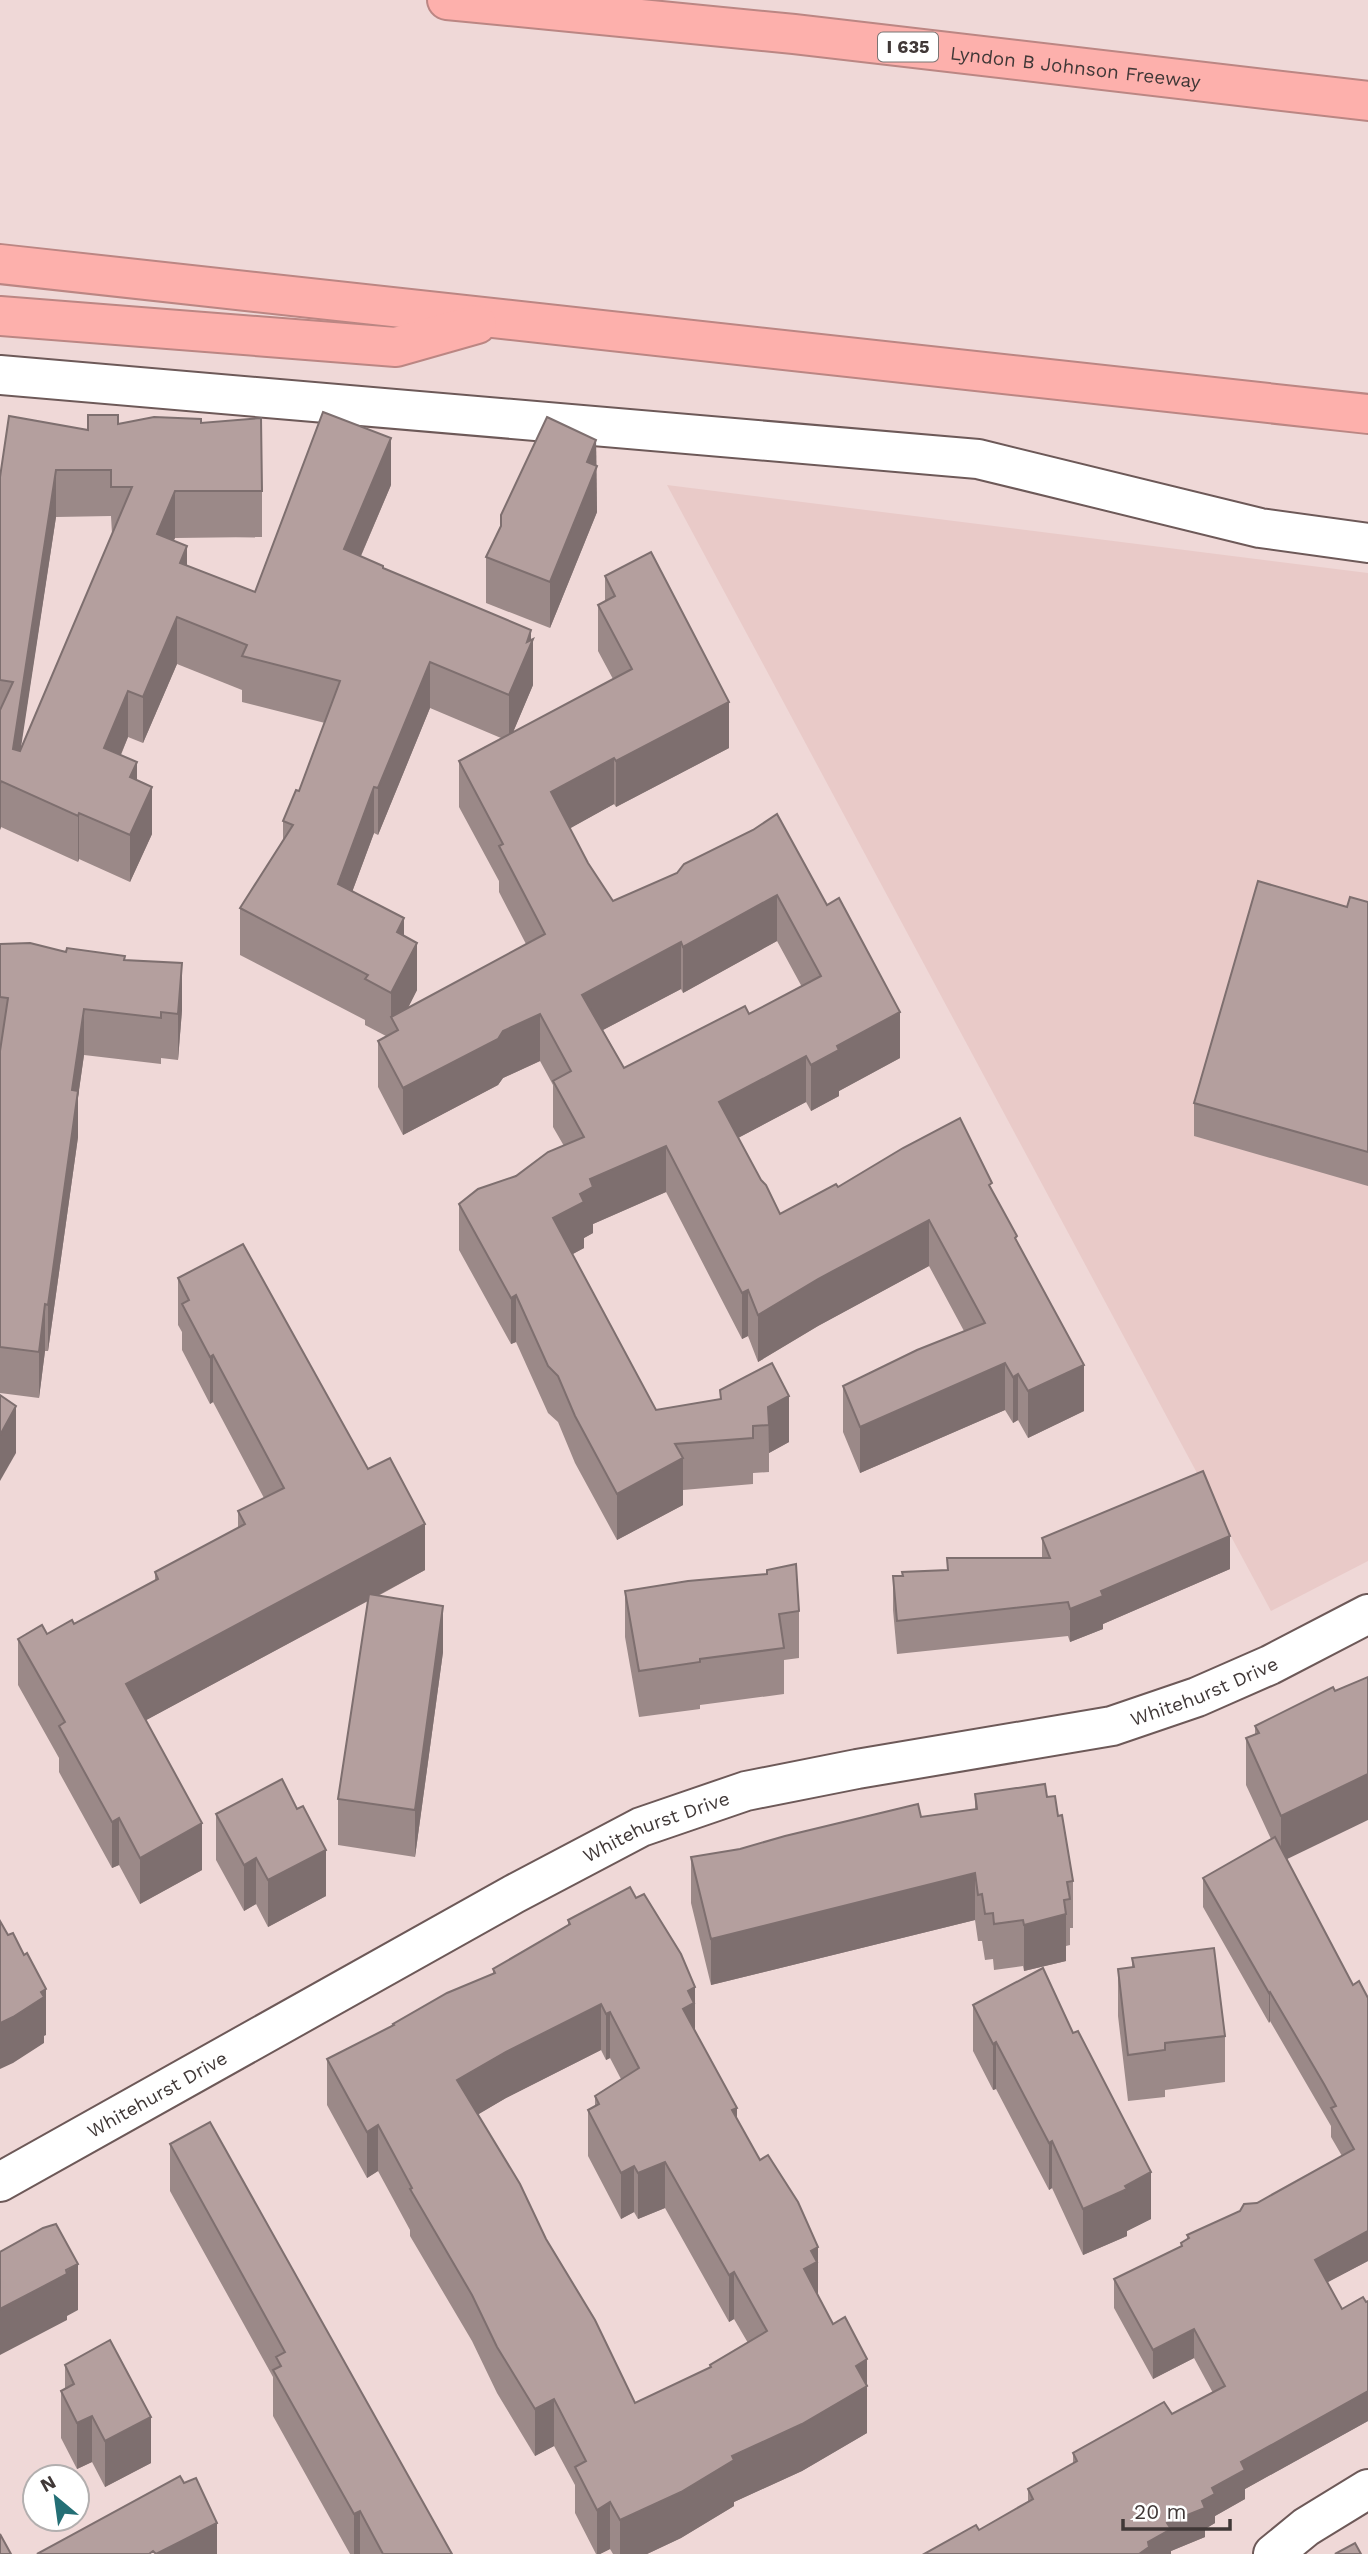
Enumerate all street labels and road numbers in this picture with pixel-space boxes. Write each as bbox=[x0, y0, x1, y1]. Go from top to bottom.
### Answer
road number: I 635 bbox=[878, 32, 938, 62]
street label: Lyndon B Johnson Freeway bbox=[949, 41, 1202, 93]
street label: Whitehurst Drive bbox=[1128, 1652, 1282, 1731]
street label: Whitehurst Drive bbox=[579, 1787, 732, 1868]
street label: Whitehurst Drive bbox=[83, 2046, 231, 2143]

